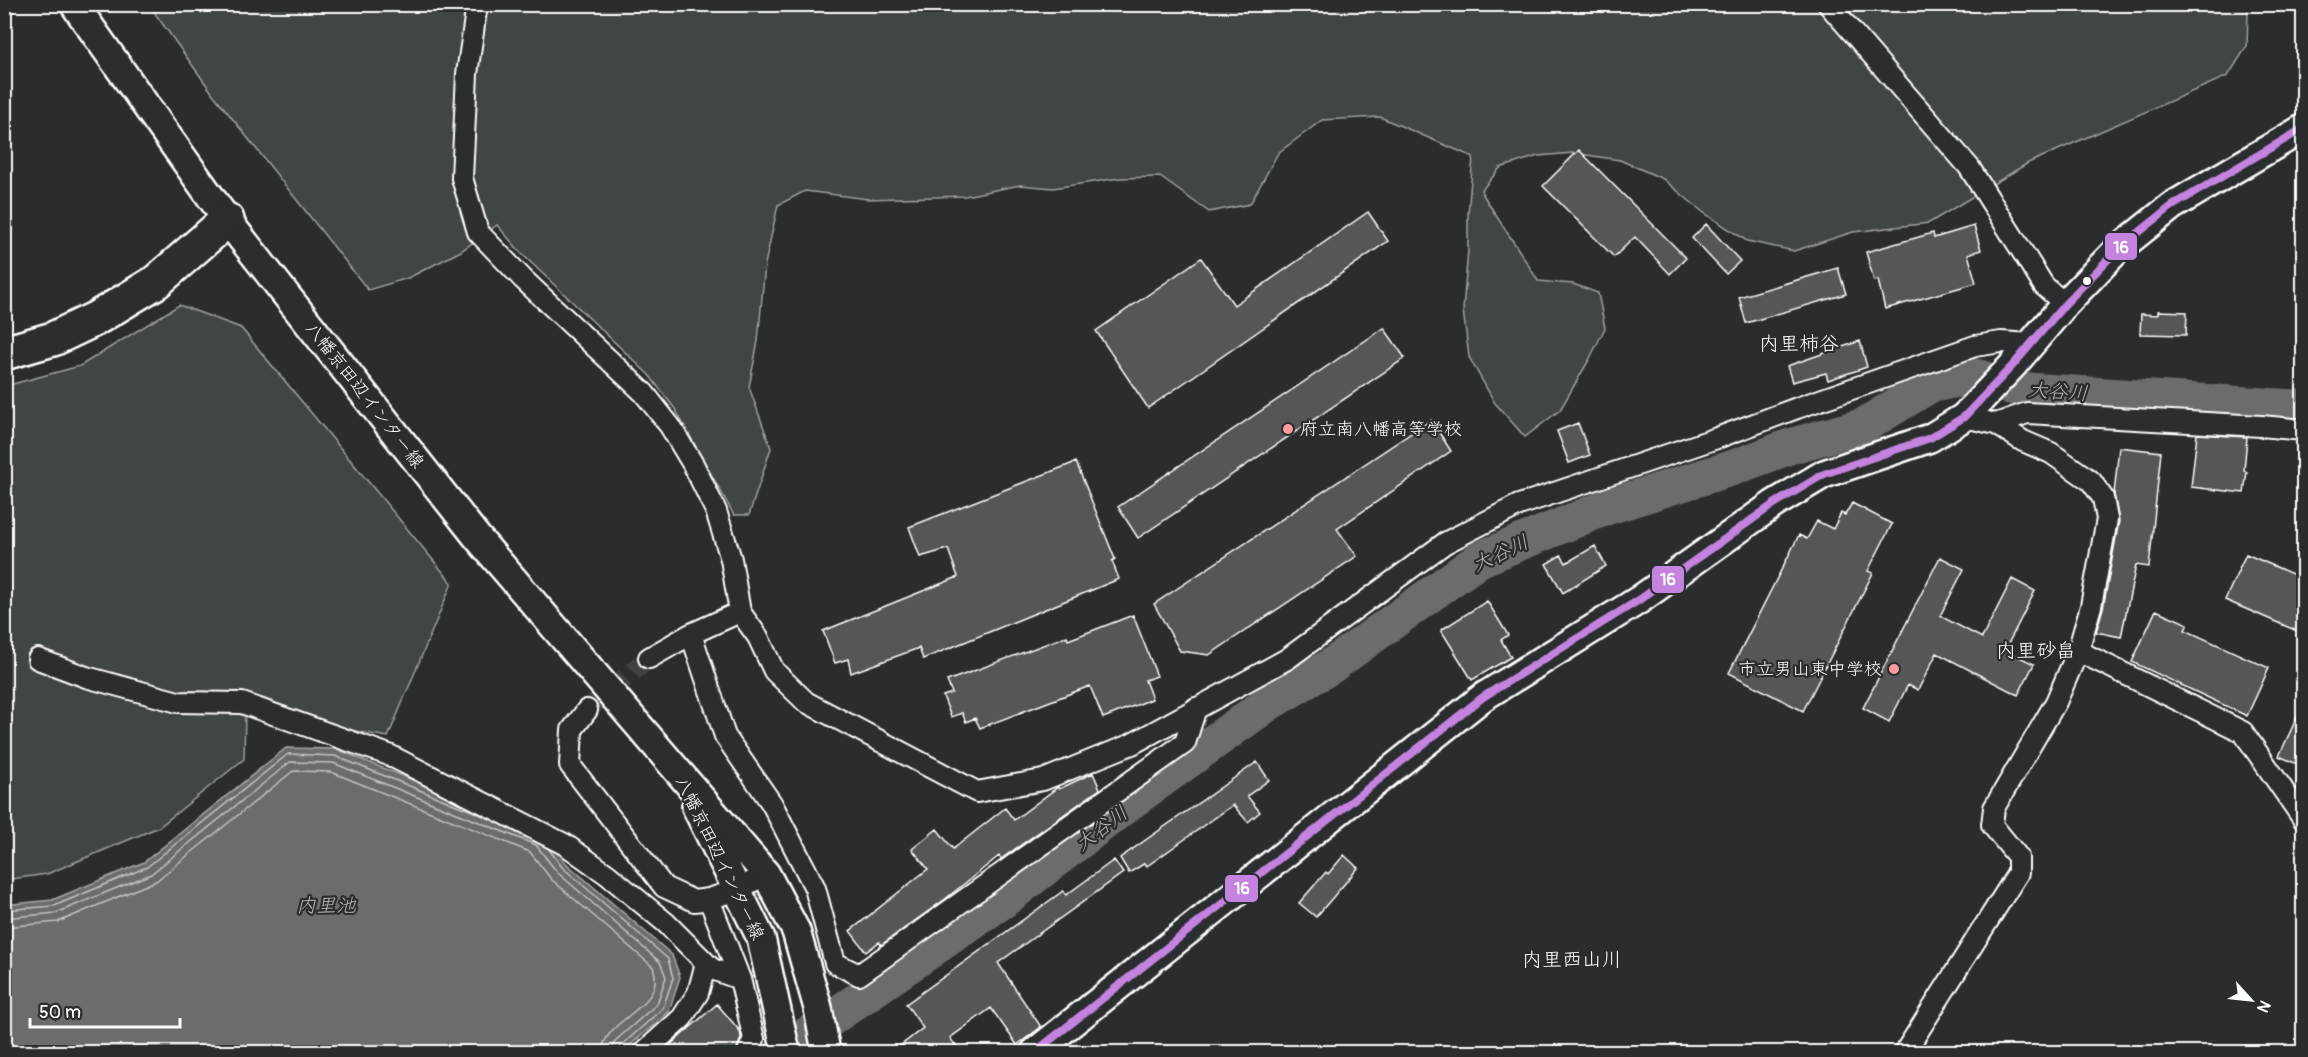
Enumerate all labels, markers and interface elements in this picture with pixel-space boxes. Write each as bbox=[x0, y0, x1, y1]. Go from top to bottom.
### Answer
line badge: 16 bbox=[2104, 232, 2138, 261]
text: 16 bbox=[2113, 238, 2129, 258]
unlabelled marker bbox=[2081, 275, 2093, 287]
street label: 八幡京田辺インター線 bbox=[300, 318, 429, 473]
district label: 内里柿谷 bbox=[1759, 331, 1839, 356]
water label: 大谷川 bbox=[2027, 377, 2089, 406]
place label: 府立南八幡高等学校 bbox=[1300, 418, 1462, 441]
marker: 府立南八幡高等学校 bbox=[1281, 422, 1295, 436]
water label: 大谷川 bbox=[1468, 529, 1533, 577]
line badge: 16 bbox=[1651, 565, 1685, 594]
text: 16 bbox=[1660, 570, 1676, 590]
district label: 内里砂畠 bbox=[1996, 638, 2076, 663]
place label: 市立男山東中学校 bbox=[1738, 658, 1882, 681]
marker: 市立男山東中学校 bbox=[1887, 662, 1901, 676]
street label: 八幡京田辺インター線 bbox=[670, 773, 769, 944]
water label: 大谷川 bbox=[1070, 800, 1133, 856]
line badge: 16 bbox=[1224, 874, 1259, 903]
text: 16 bbox=[1234, 879, 1250, 899]
water label: 内里池 bbox=[296, 893, 357, 918]
district label: 内里西山川 bbox=[1522, 947, 1622, 972]
north arrow bbox=[2221, 970, 2281, 1030]
scale bar bbox=[30, 991, 180, 1029]
text: N bbox=[2252, 997, 2275, 1016]
text: 50 m bbox=[39, 1001, 81, 1024]

